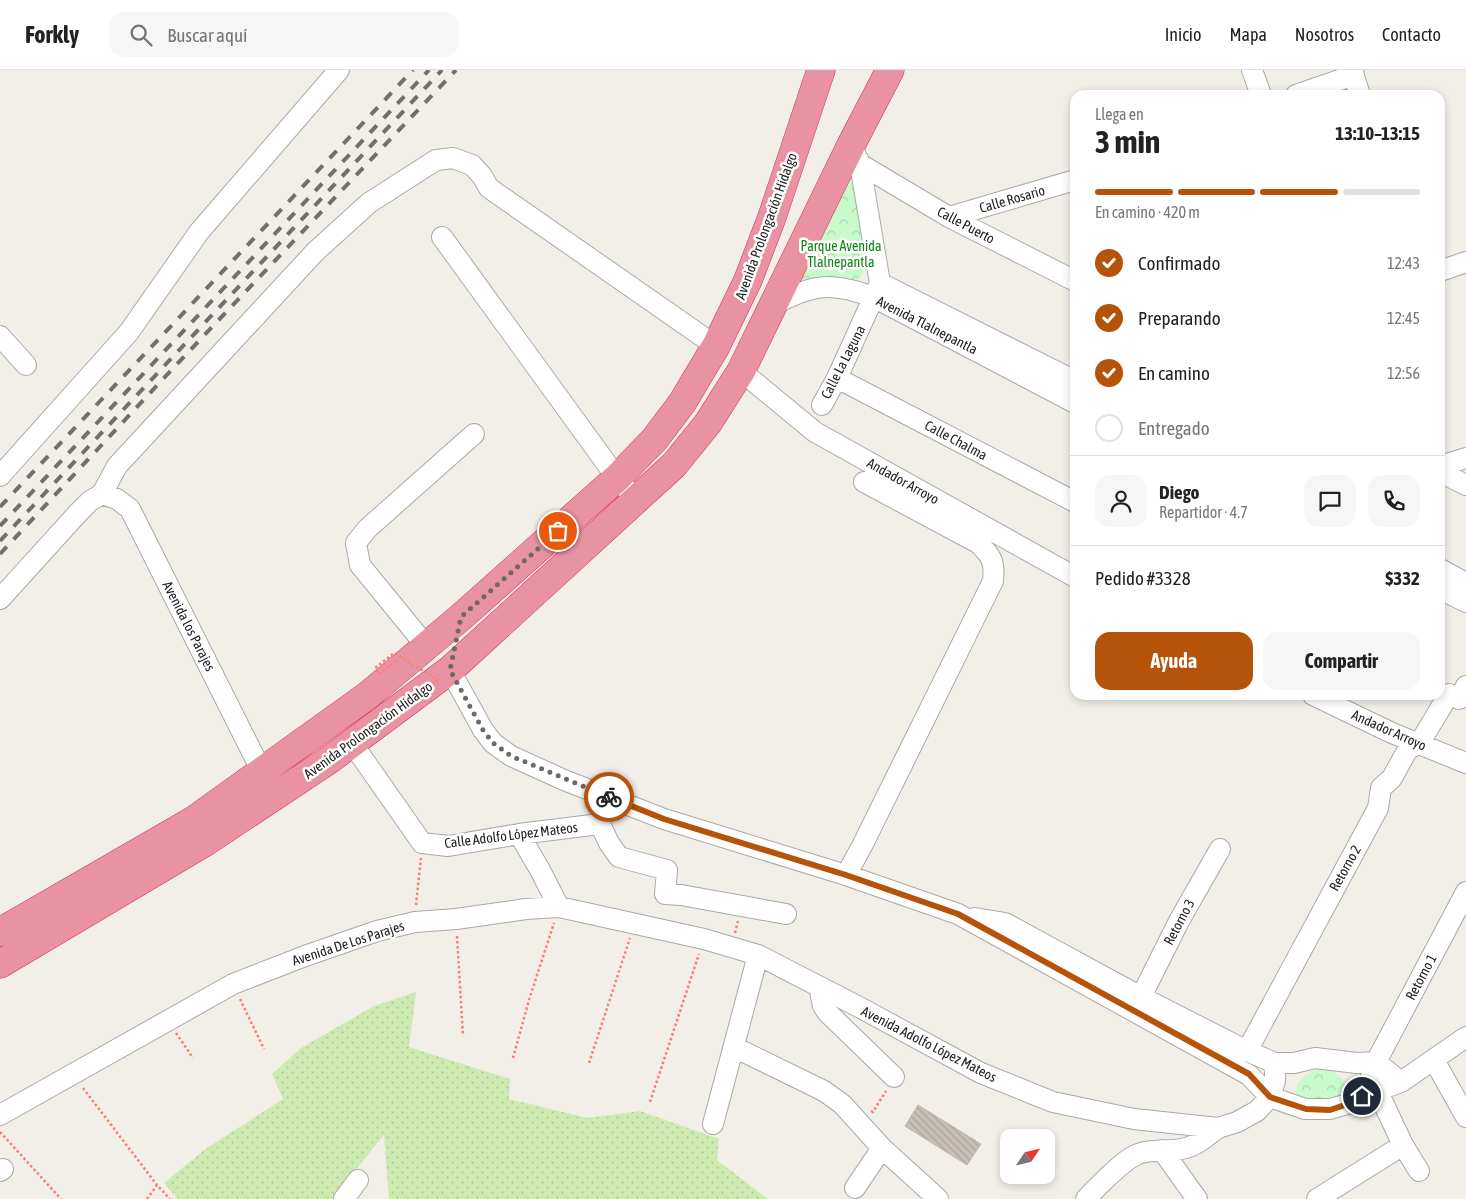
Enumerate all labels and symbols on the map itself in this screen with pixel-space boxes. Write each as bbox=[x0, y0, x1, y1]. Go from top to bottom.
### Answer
street label: Avenida Prolongación Hidalgo bbox=[732, 151, 800, 301]
street label: Calle Rosario bbox=[977, 182, 1047, 216]
street label: Calle Puerto bbox=[935, 203, 997, 247]
park label: Parque Avenida Tlalnepantla bbox=[801, 238, 881, 270]
street label: Avenida Tlalnepantla bbox=[874, 293, 980, 357]
street label: Calle La Laguna bbox=[818, 323, 868, 401]
street label: Calle Chalma bbox=[922, 417, 990, 463]
street label: Andador Arroyo bbox=[864, 455, 942, 507]
pin bbox=[537, 510, 579, 552]
street label: Avenida los Parajes bbox=[159, 578, 219, 674]
street label: Avenida Prolongación Hidalgo bbox=[301, 678, 435, 782]
street label: Andador Arroyo bbox=[1349, 706, 1429, 754]
courier bbox=[584, 772, 634, 822]
street label: Calle Adolfo López Mateos bbox=[443, 819, 579, 851]
street label: Retorno 2 bbox=[1326, 842, 1364, 894]
street label: Retorno 3 bbox=[1160, 896, 1198, 948]
street label: Avenida De Los Parajes bbox=[290, 917, 406, 969]
street label: Retorno 1 bbox=[1402, 951, 1440, 1003]
street label: Avenida Adolfo López Mateos bbox=[859, 1003, 999, 1085]
pin bbox=[1341, 1075, 1383, 1117]
north arrow bbox=[1000, 1129, 1055, 1184]

